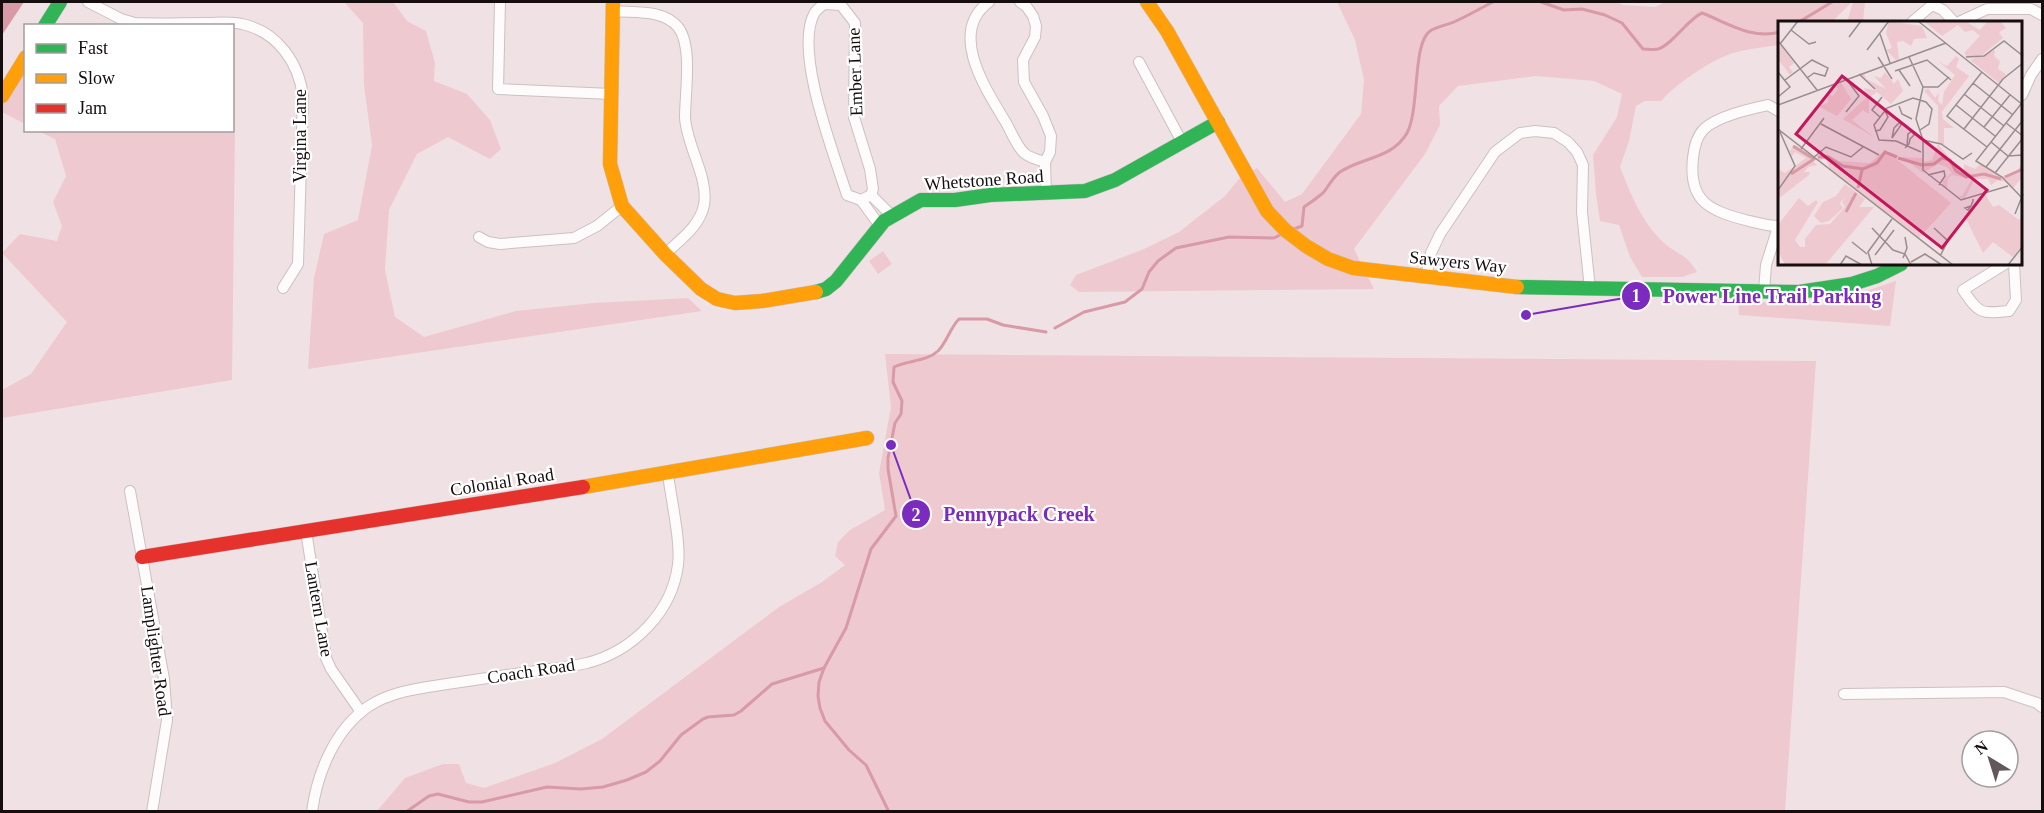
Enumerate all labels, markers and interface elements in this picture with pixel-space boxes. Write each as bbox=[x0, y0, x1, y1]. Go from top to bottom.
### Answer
inset map bbox=[1778, 21, 2023, 266]
legend bbox=[24, 24, 234, 132]
street label: Ember Lane bbox=[843, 27, 867, 117]
text: Fast bbox=[78, 38, 108, 58]
text: Slow bbox=[78, 68, 115, 88]
street label: Virgina Lane bbox=[290, 89, 310, 183]
text: Jam bbox=[78, 98, 107, 118]
street label: Whetstone Road bbox=[924, 166, 1044, 194]
street label: Sawyers Way bbox=[1408, 247, 1508, 277]
callout: Power Line Trail Parking bbox=[1621, 277, 1894, 315]
text: Power Line Trail Parking bbox=[1663, 285, 1881, 308]
text: 1 bbox=[1632, 286, 1641, 306]
street label: Colonial Road bbox=[449, 464, 555, 500]
callout: Pennypack Creek bbox=[901, 495, 1107, 533]
text: Pennypack Creek bbox=[943, 503, 1096, 526]
text: 2 bbox=[912, 505, 921, 525]
street label: Lantern Lane bbox=[301, 560, 337, 658]
street label: Lamplighter Road bbox=[137, 585, 175, 717]
street label: Coach Road bbox=[486, 654, 576, 688]
north arrow bbox=[1960, 729, 2020, 789]
text: N bbox=[1971, 737, 1991, 758]

